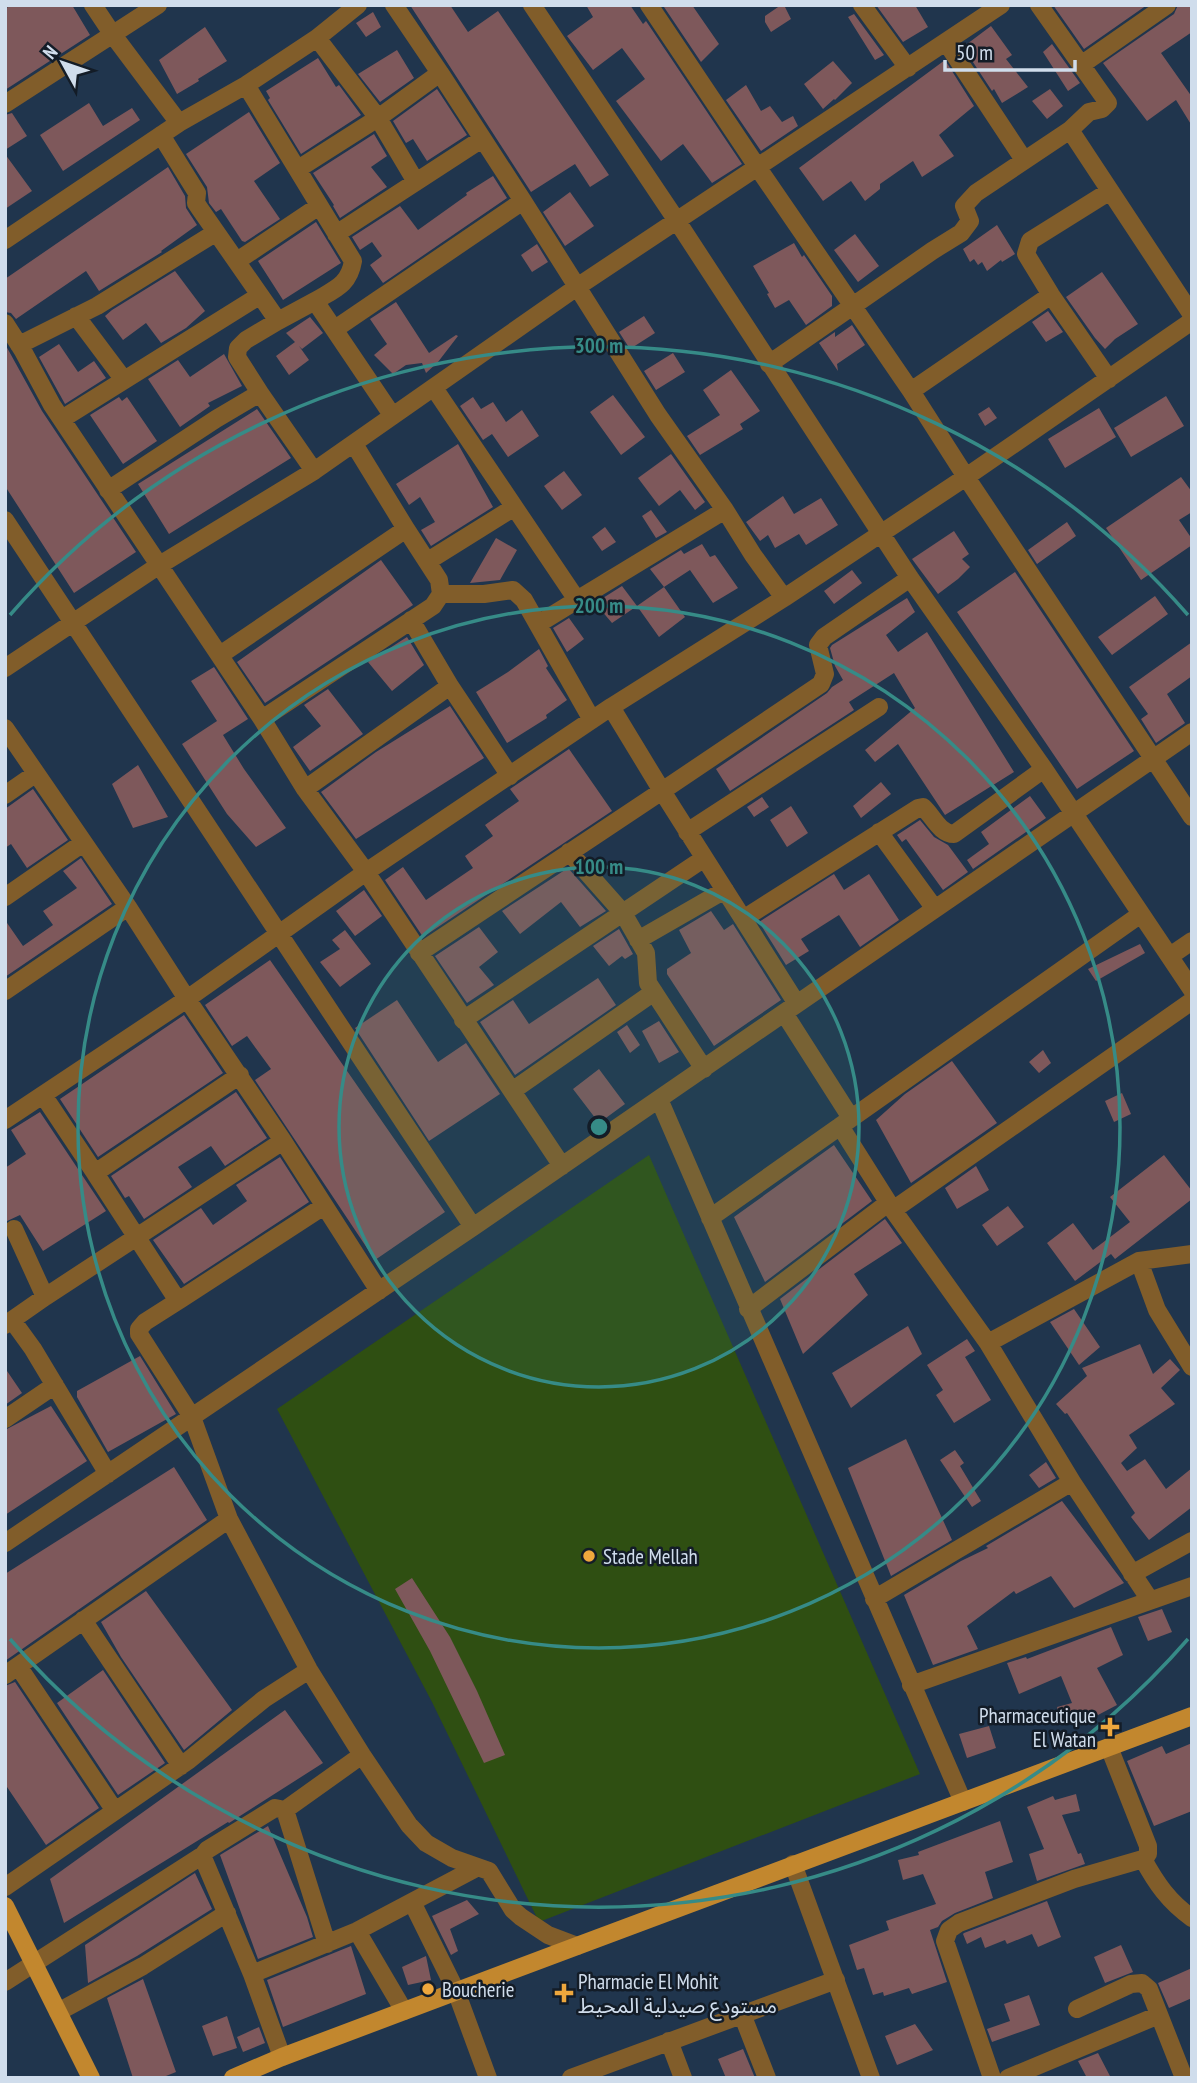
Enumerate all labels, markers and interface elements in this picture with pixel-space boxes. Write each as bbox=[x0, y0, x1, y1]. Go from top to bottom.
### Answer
north arrow bbox=[28, 28, 98, 98]
scale bar bbox=[945, 28, 1074, 72]
text: 50 m bbox=[956, 39, 993, 66]
text: N bbox=[37, 40, 62, 64]
text: 300 m bbox=[575, 332, 623, 359]
text: 200 m bbox=[575, 592, 623, 619]
text: 100 m bbox=[575, 853, 623, 880]
centre of rings bbox=[587, 1115, 611, 1139]
place label: Stade Mellah bbox=[603, 1543, 698, 1570]
marker: Stade Mellah bbox=[581, 1548, 597, 1564]
place label: Pharmaceutique El Watan bbox=[979, 1702, 1096, 1753]
marker: Pharmaceutique El Watan bbox=[1102, 1719, 1118, 1735]
place label: Pharmacie El Mohit مستودع صيدلية المحيط bbox=[578, 1968, 777, 2021]
place label: Boucherie bbox=[442, 1976, 514, 2003]
marker: Boucherie bbox=[420, 1981, 436, 1997]
marker: Pharmacie El Mohit مستودع صيدلية المحيط bbox=[556, 1985, 572, 2001]

